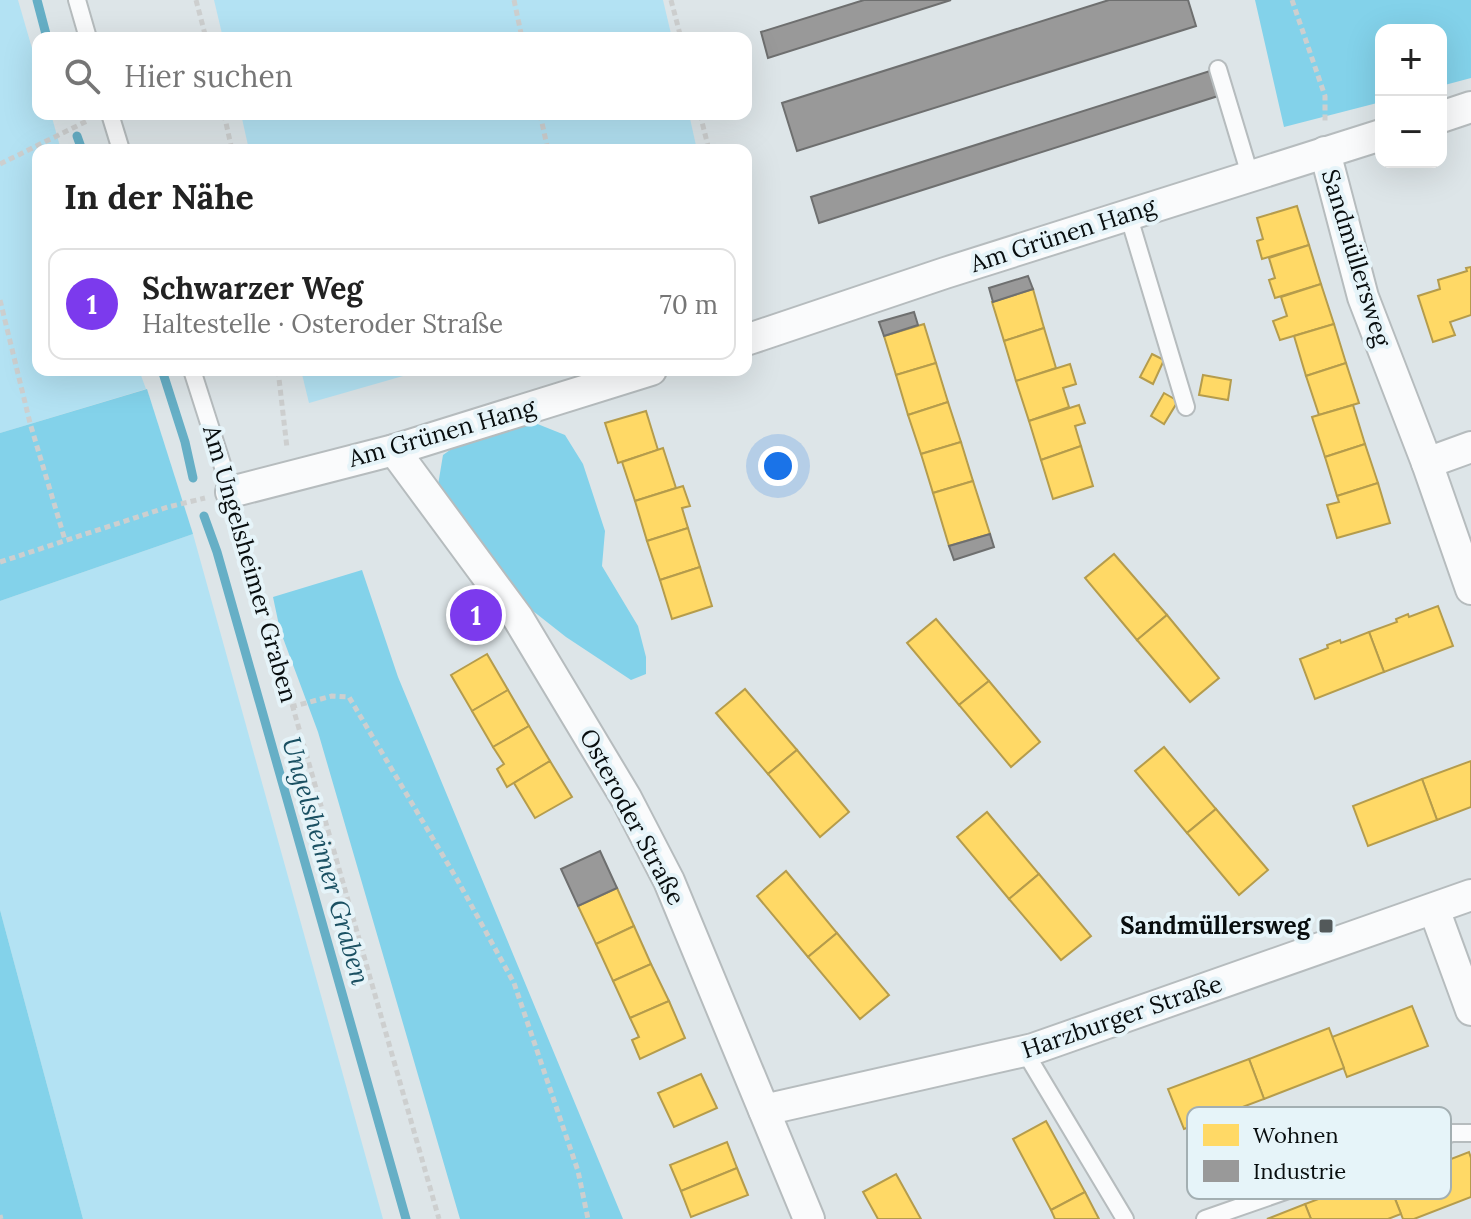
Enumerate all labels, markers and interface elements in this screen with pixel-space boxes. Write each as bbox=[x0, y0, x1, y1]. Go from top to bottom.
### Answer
map controls bbox=[1375, 24, 1447, 168]
button: + bbox=[1375, 24, 1447, 96]
search box bbox=[32, 32, 752, 120]
icon: search bbox=[60, 54, 104, 98]
text: Hier suchen bbox=[124, 57, 293, 95]
button: − bbox=[1375, 96, 1447, 168]
street label: Sandmüllersweg bbox=[1315, 166, 1398, 351]
text: In der Nähe bbox=[64, 175, 254, 218]
street label: Am Grünen Hang bbox=[965, 190, 1160, 279]
text: Schwarzer Weg bbox=[142, 269, 363, 307]
text: 1 bbox=[87, 288, 97, 321]
text: 70 m bbox=[660, 288, 718, 321]
text: Haltestelle · Osteroder Straße bbox=[142, 307, 503, 340]
street label: Am Grünen Hang bbox=[344, 391, 540, 474]
street label: Am Ungelsheimer Graben bbox=[196, 421, 305, 706]
your location bbox=[758, 446, 798, 486]
pin: 1 bbox=[450, 585, 502, 645]
street label: Osteroder Straße bbox=[573, 723, 692, 910]
water label: Ungelsheimer Graben bbox=[275, 733, 378, 989]
place label: Sandmüllersweg bbox=[1120, 910, 1312, 941]
marker: Sandmüllersweg bbox=[1317, 917, 1335, 935]
street label: Harzburger Straße bbox=[1018, 968, 1226, 1065]
legend bbox=[1187, 1107, 1451, 1199]
text: Wohnen bbox=[1253, 1121, 1339, 1149]
text: Industrie bbox=[1253, 1157, 1346, 1185]

